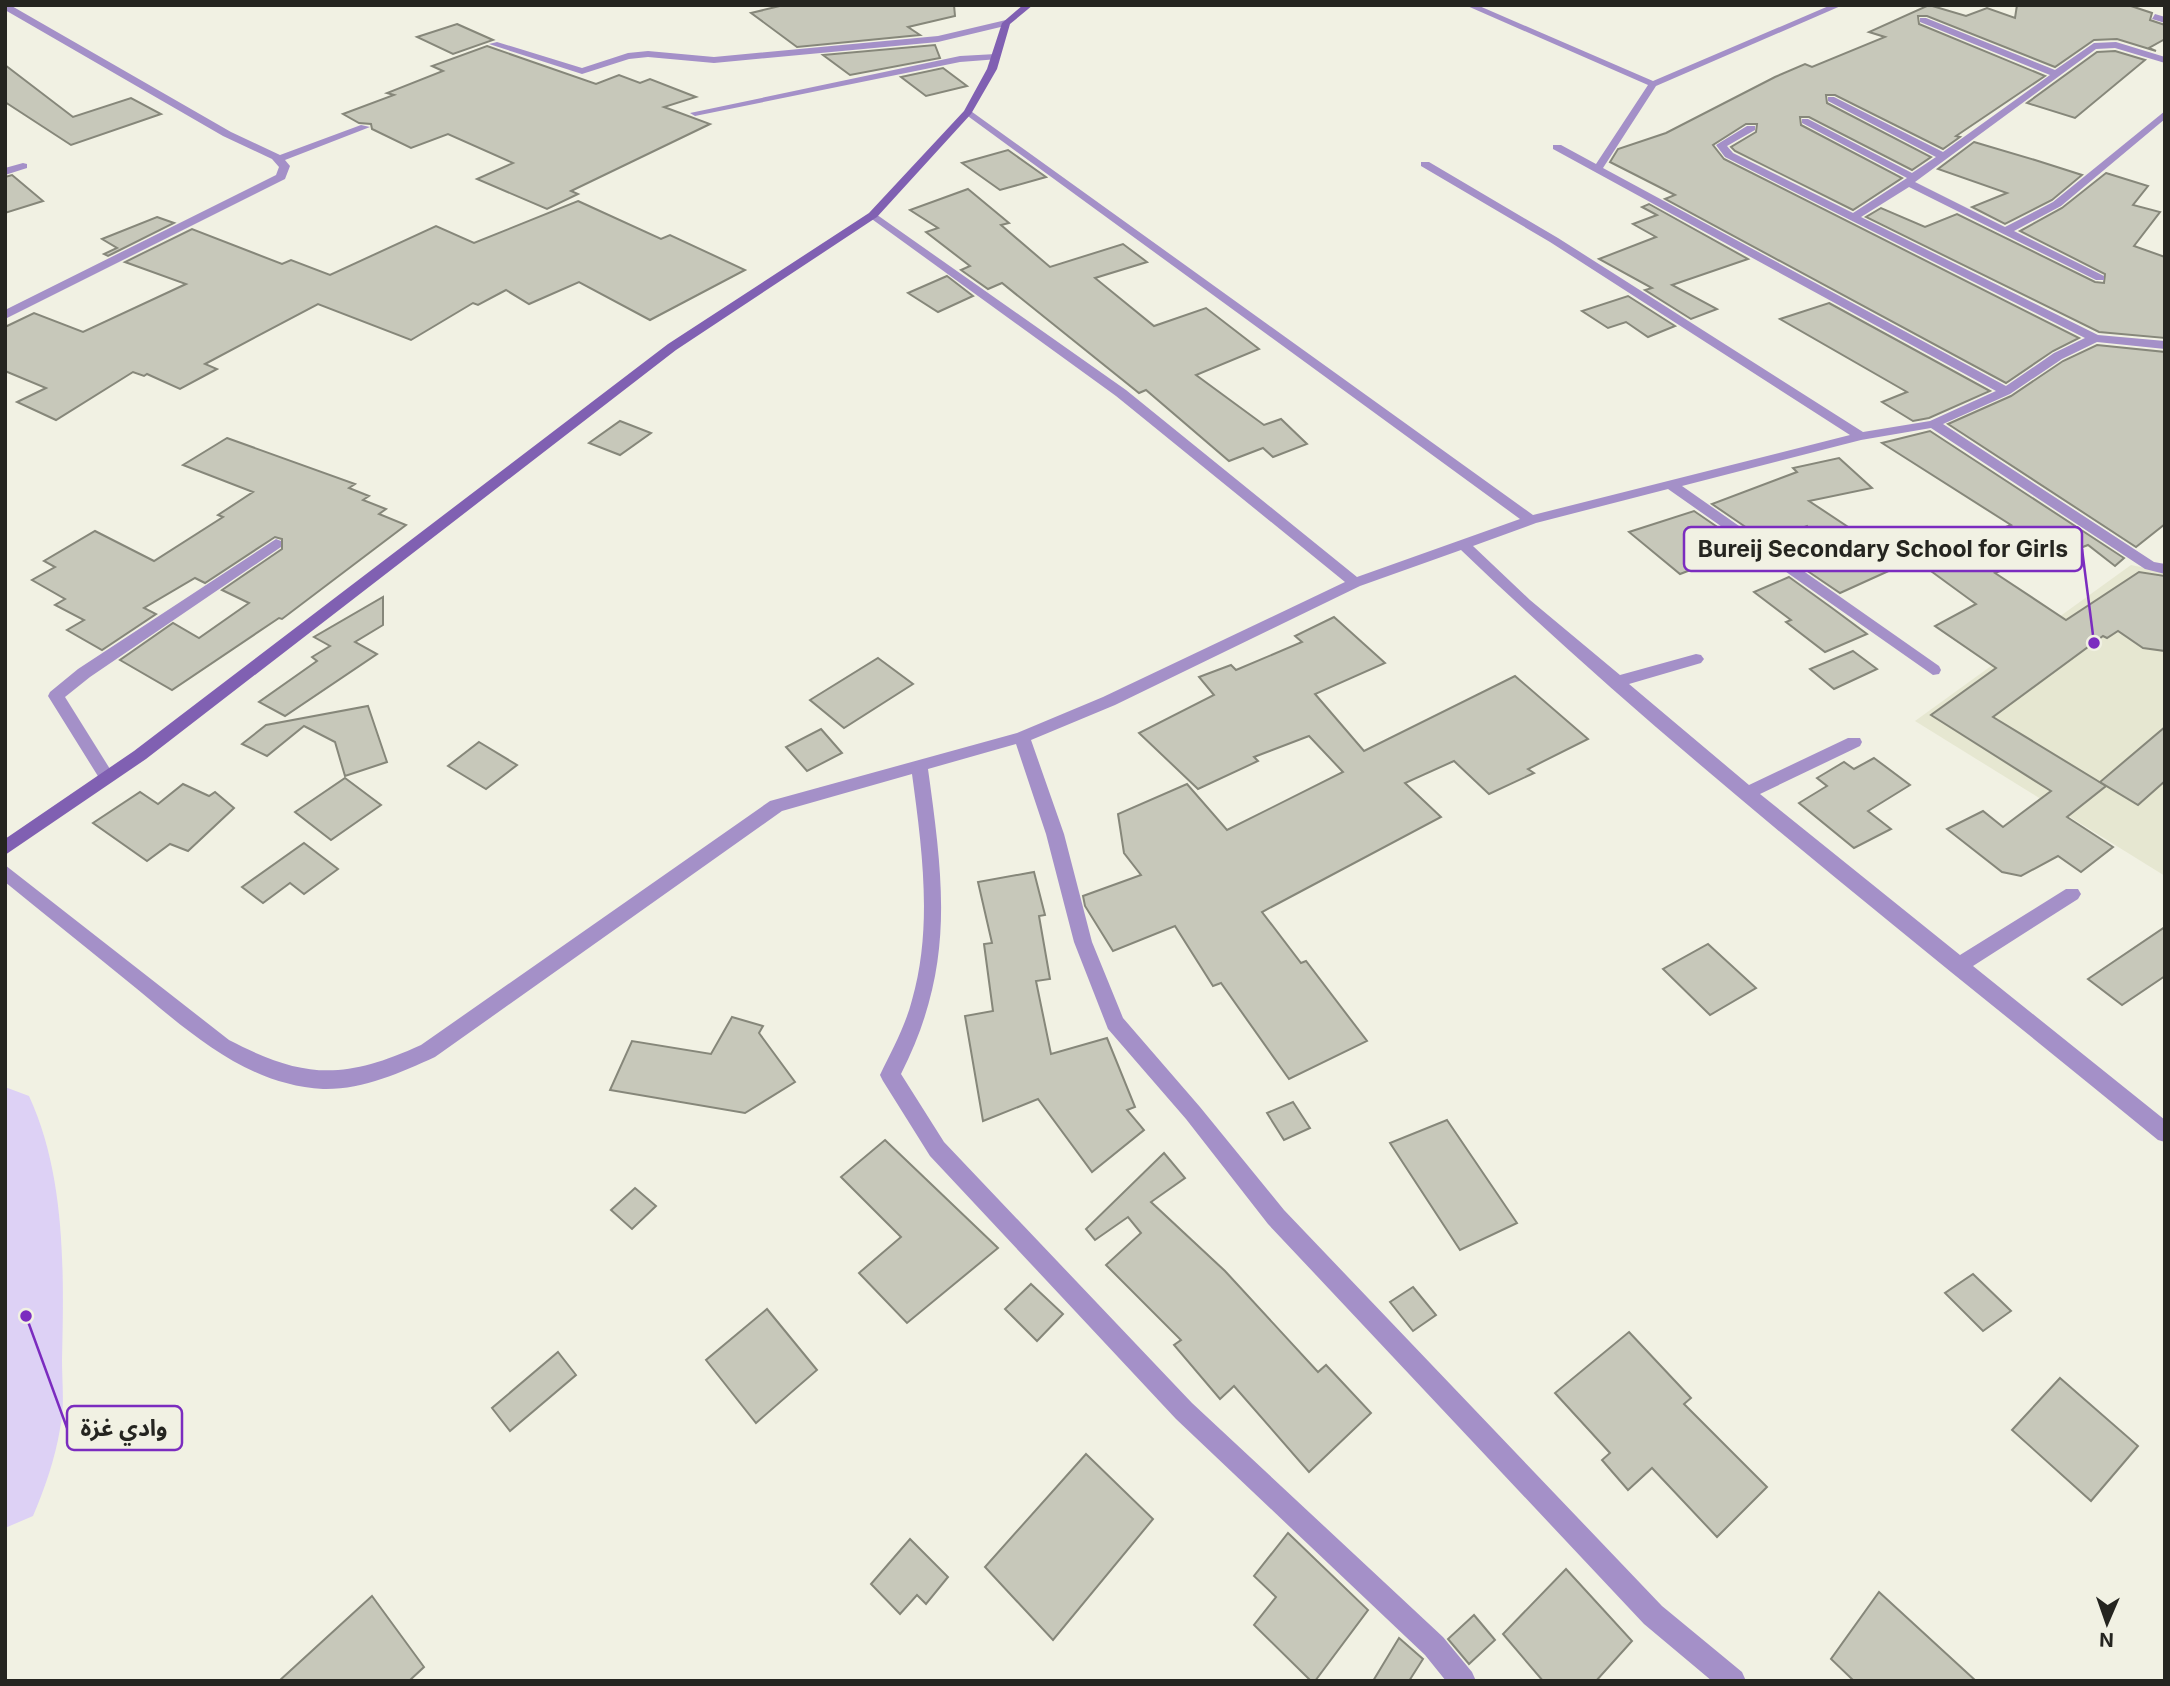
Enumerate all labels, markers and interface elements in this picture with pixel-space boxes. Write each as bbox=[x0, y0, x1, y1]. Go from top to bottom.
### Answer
callout: Bureij Secondary School for Girls bbox=[1684, 527, 2082, 571]
text: Bureij Secondary School for Girls bbox=[1698, 535, 2068, 563]
callout: وادي غزة bbox=[67, 1406, 182, 1450]
text: وادي غزة bbox=[80, 1414, 168, 1446]
north arrow bbox=[2072, 1588, 2142, 1658]
text: N bbox=[2099, 1628, 2114, 1651]

